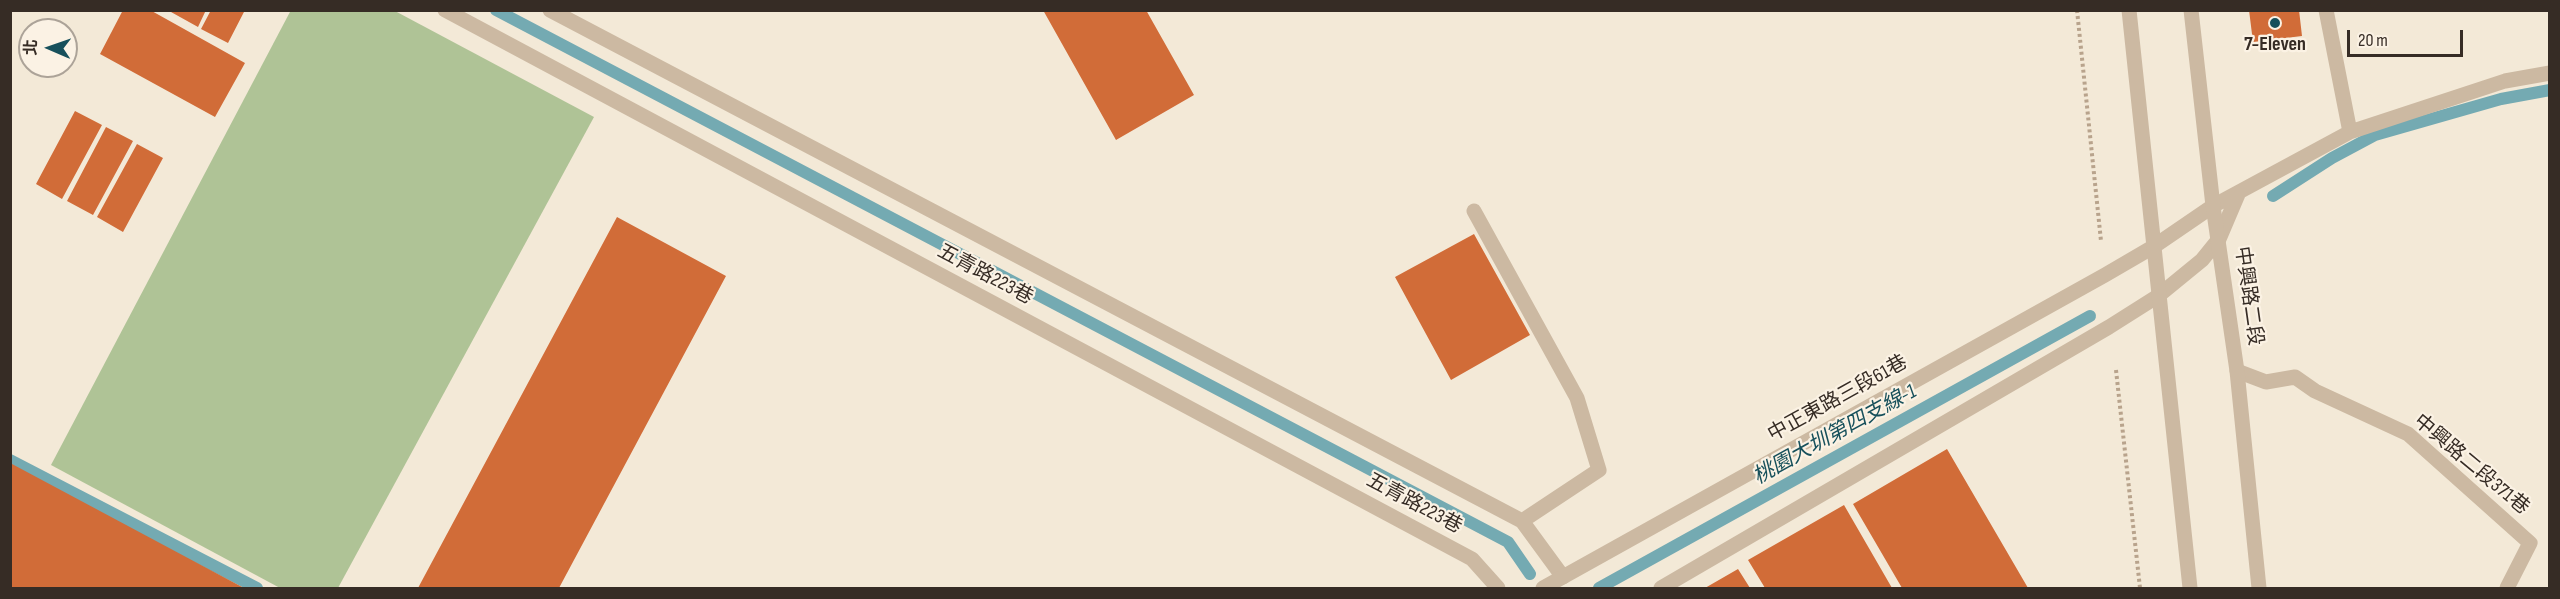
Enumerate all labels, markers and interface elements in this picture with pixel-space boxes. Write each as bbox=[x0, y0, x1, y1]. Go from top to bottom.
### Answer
marker: 7-Eleven bbox=[2268, 16, 2282, 30]
north arrow bbox=[18, 18, 78, 78]
scale bar bbox=[2350, 18, 2466, 56]
text: 20 m bbox=[2358, 30, 2388, 51]
place label: 7-Eleven bbox=[2244, 33, 2306, 57]
text: 北 bbox=[22, 39, 41, 56]
street label: 五青路223巷 bbox=[933, 240, 1037, 310]
street label: 中興路二段 bbox=[2229, 245, 2267, 347]
street label: 中正東路三段61巷 bbox=[1764, 351, 1912, 447]
water label: 桃園大圳第四支線-1 bbox=[1749, 380, 1921, 490]
street label: 中興路二段371巷 bbox=[2408, 410, 2534, 520]
street label: 五青路223巷 bbox=[1362, 469, 1466, 539]

